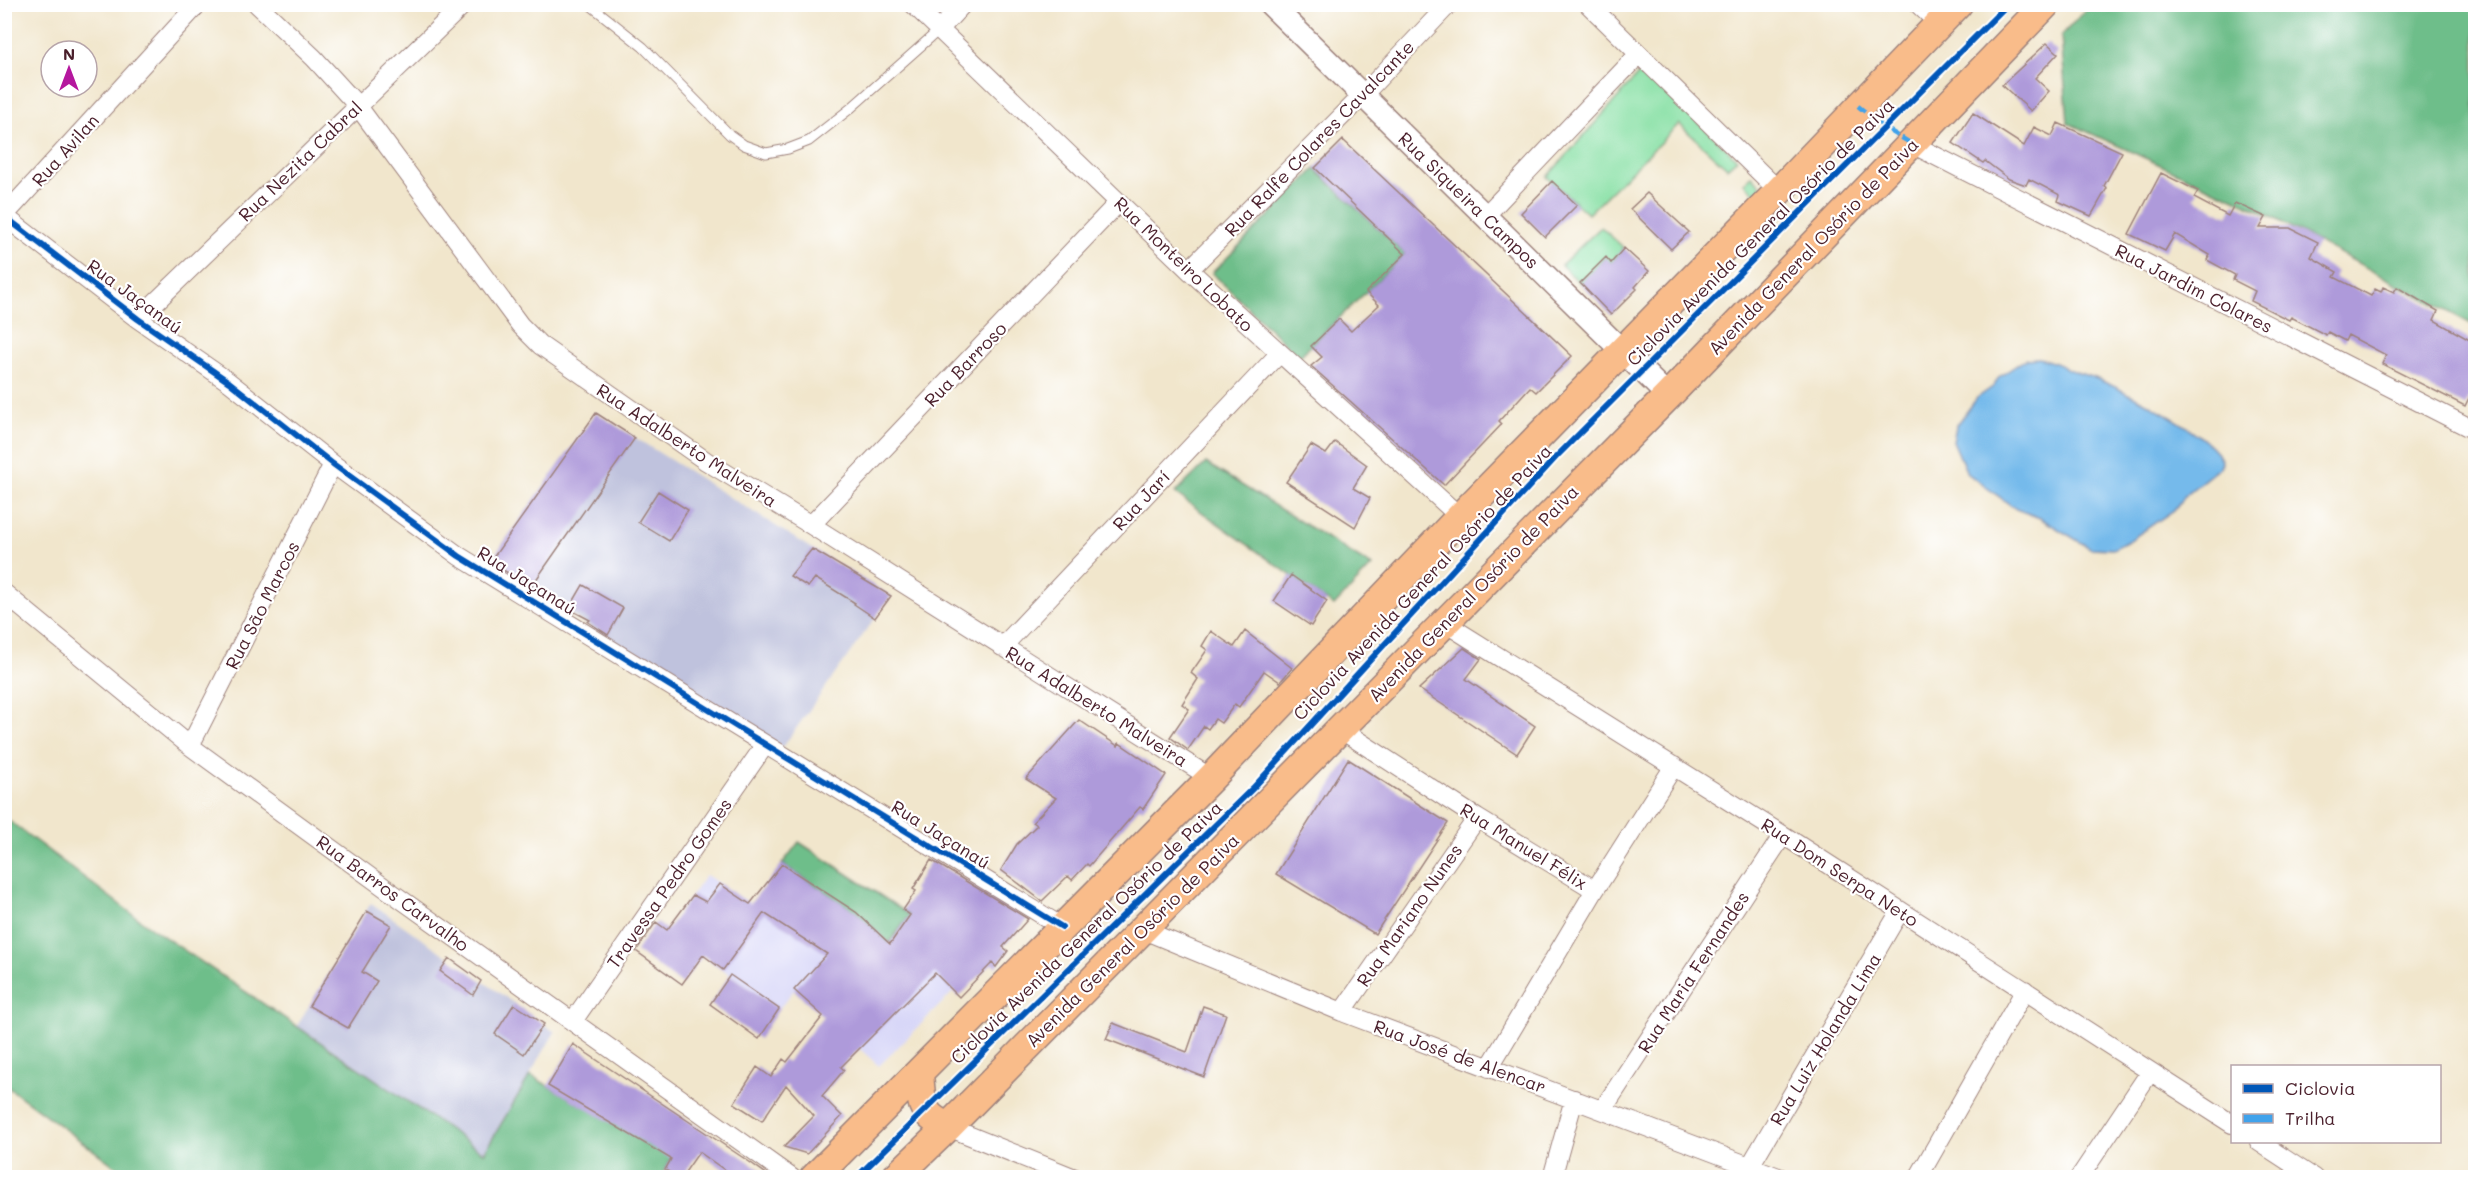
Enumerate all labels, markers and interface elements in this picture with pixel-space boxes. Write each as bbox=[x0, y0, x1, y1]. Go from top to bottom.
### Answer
street label: Rua Ralfe Colares Cavalcante bbox=[1219, 35, 1419, 241]
north arrow bbox=[39, 39, 99, 99]
text: N bbox=[63, 43, 75, 64]
street label: Ciclovia Avenida General Osório de Paiva bbox=[1622, 94, 1898, 370]
street label: Rua Nezita Cabral bbox=[233, 96, 367, 226]
street label: Rua Avilan bbox=[26, 109, 104, 191]
street label: Rua Siqueira Campos bbox=[1393, 126, 1545, 274]
street label: Avenida General Osório de Paiva bbox=[1704, 133, 1922, 359]
street label: Rua Monteiro Lobato bbox=[1109, 191, 1259, 337]
street label: Rua Jardim Colares bbox=[2111, 238, 2277, 338]
street label: Rua Jaçanaú bbox=[83, 253, 187, 339]
street label: Rua Barroso bbox=[919, 316, 1012, 412]
street label: Rua Adalberto Malveira bbox=[592, 378, 782, 512]
street label: Ciclovia Avenida General Osório de Paiva bbox=[1288, 440, 1556, 724]
street label: Rua Jarí bbox=[1107, 465, 1175, 535]
street label: Avenida General Osório de Paiva bbox=[1364, 480, 1582, 706]
street label: Rua São Marcos bbox=[219, 537, 305, 673]
street label: Rua Jaçanaú bbox=[473, 540, 581, 620]
street label: Rua Adalberto Malveira bbox=[1001, 640, 1193, 772]
street label: Travessa Pedro Gomes bbox=[601, 793, 737, 973]
street label: Rua Jaçanaú bbox=[887, 794, 995, 874]
street label: Ciclovia Avenida General Osório de Paiva bbox=[946, 796, 1226, 1068]
street label: Rua Manuel Félix bbox=[1456, 797, 1592, 895]
street label: Rua Dom Serpa Neto bbox=[1757, 812, 1924, 932]
street label: Rua Barros Carvalho bbox=[312, 829, 474, 957]
street label: Avenida General Osório de Paiva bbox=[1021, 829, 1243, 1051]
street label: Rua Mariano Nunes bbox=[1351, 839, 1467, 991]
street label: Rua Maria Fernandes bbox=[1632, 887, 1754, 1057]
street label: Rua Luiz Holanda Lima bbox=[1764, 948, 1886, 1130]
street label: Rua José de Alencar bbox=[1370, 1014, 1550, 1098]
legend bbox=[2231, 1065, 2441, 1143]
text: Ciclovia bbox=[2285, 1076, 2355, 1100]
text: Trilha bbox=[2285, 1106, 2335, 1130]

